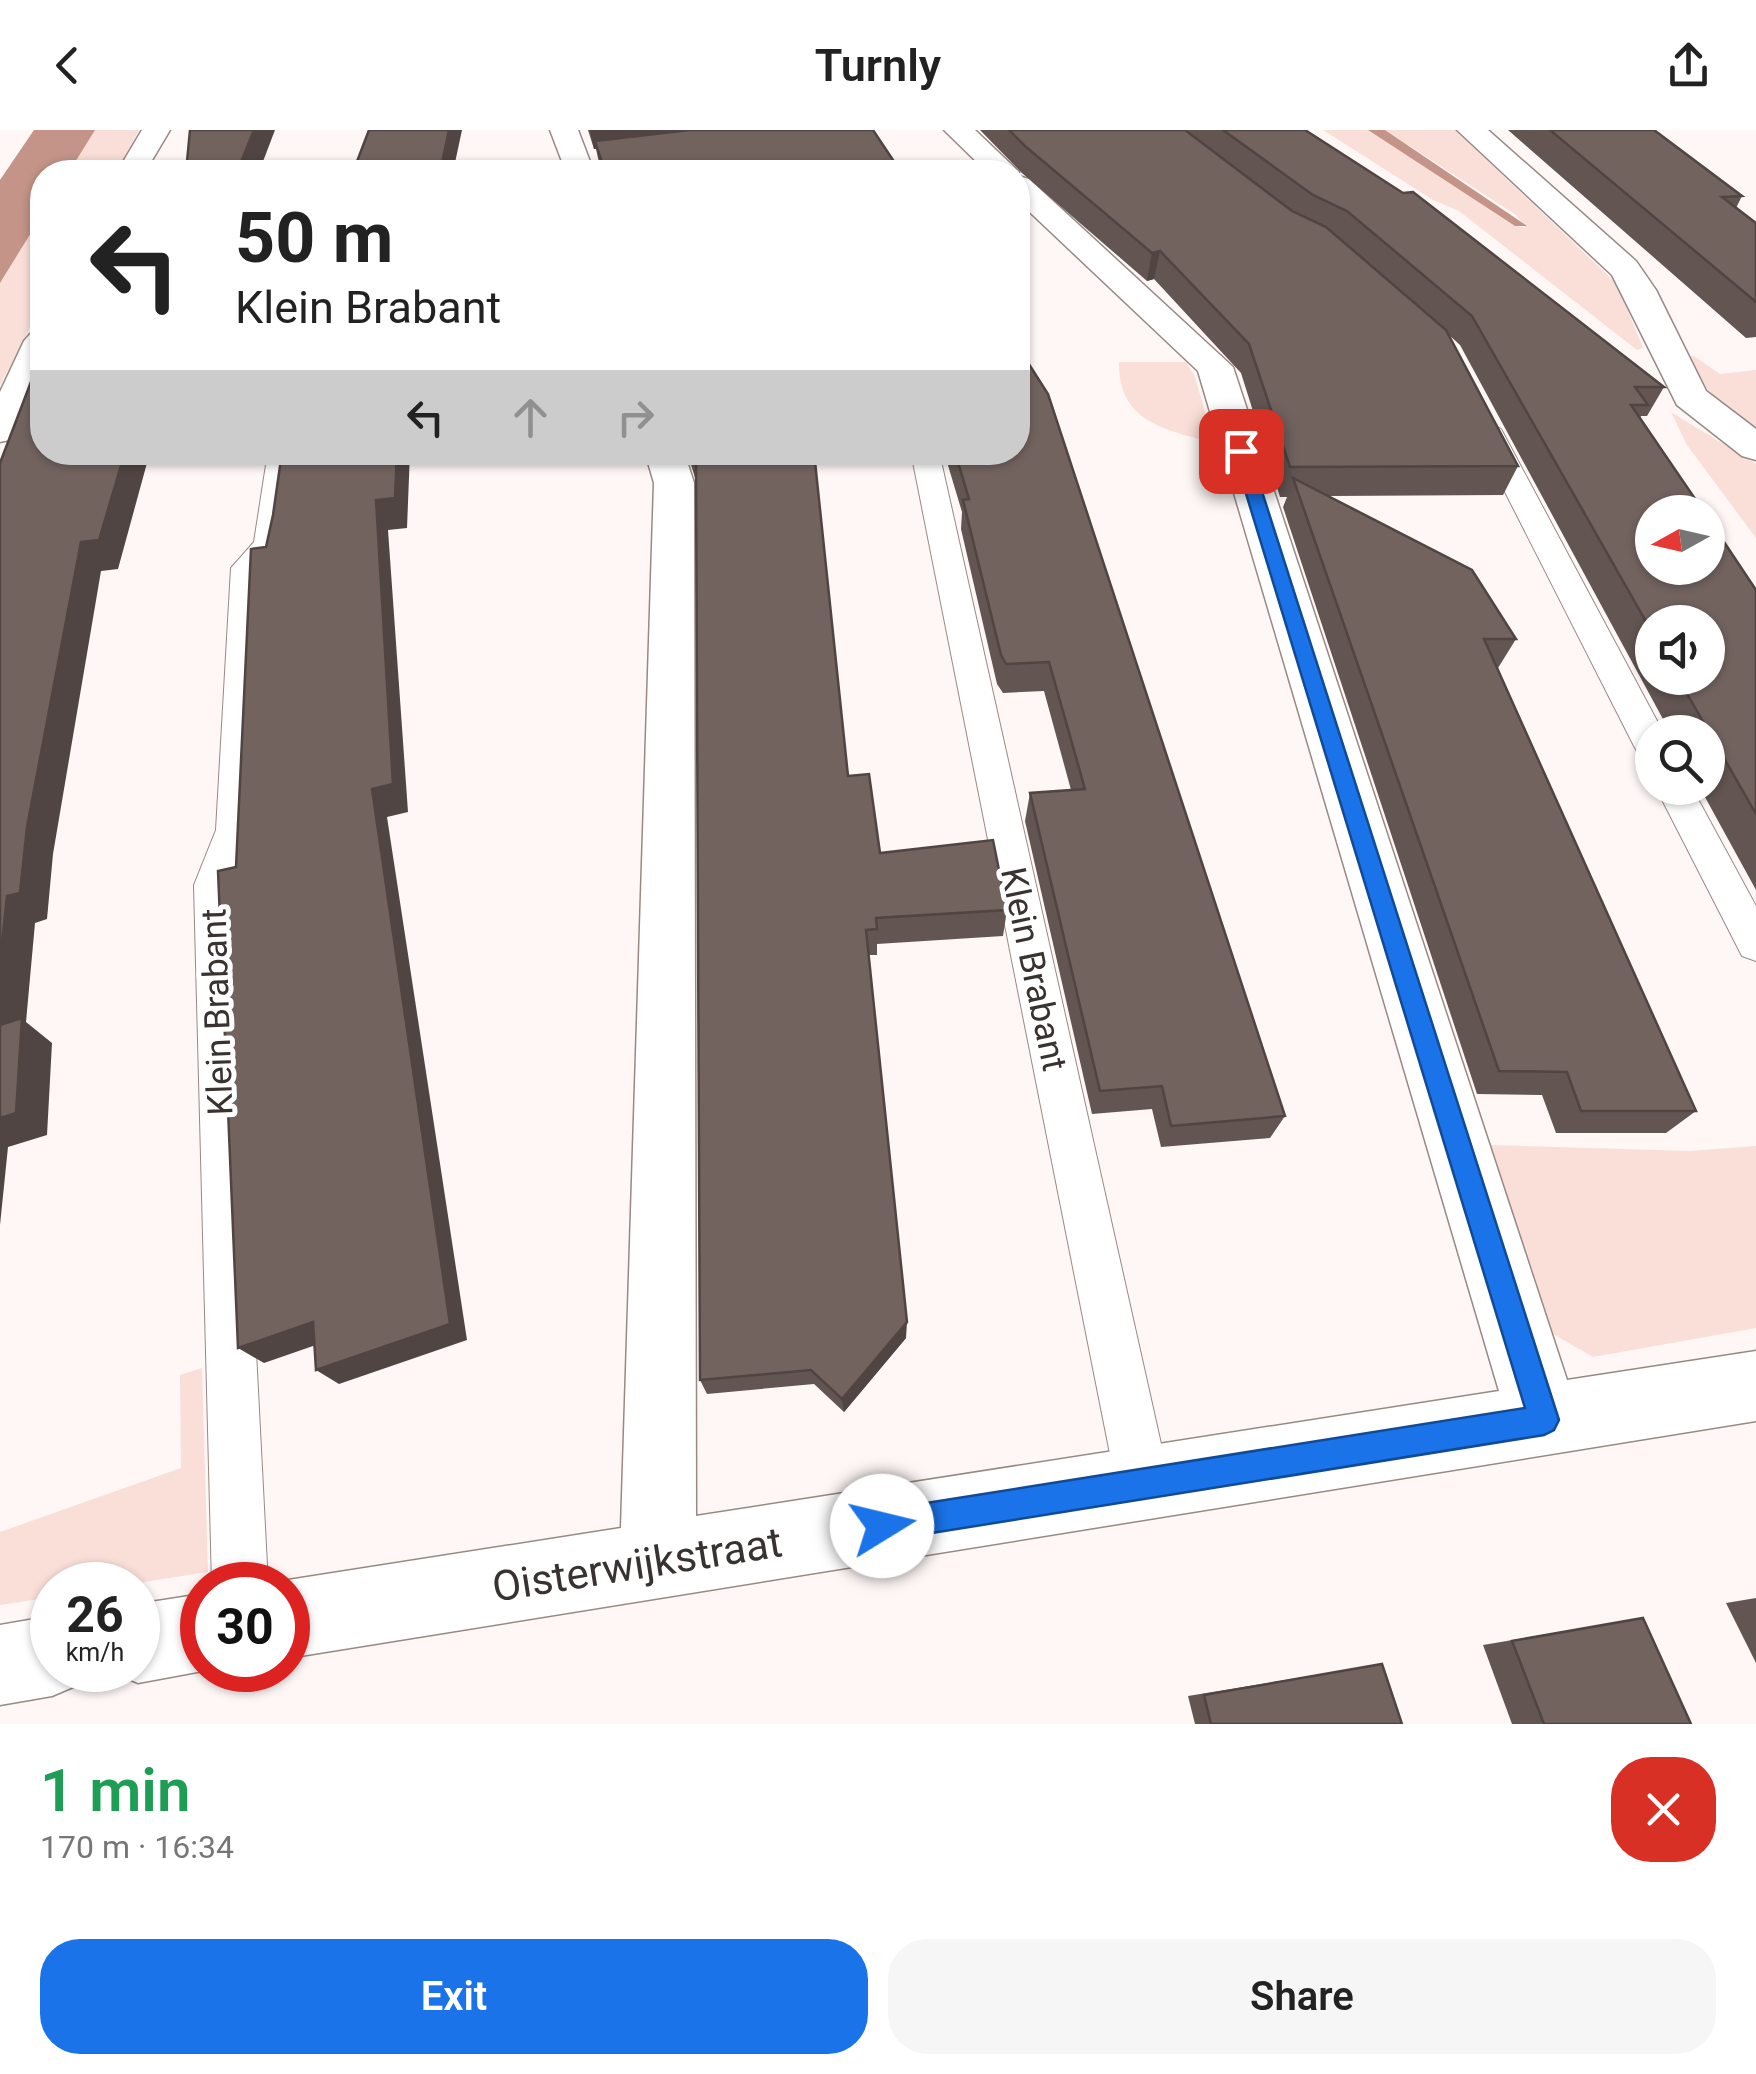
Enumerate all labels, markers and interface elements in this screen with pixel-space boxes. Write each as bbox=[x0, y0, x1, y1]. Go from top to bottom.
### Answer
icon: back bbox=[40, 38, 95, 93]
icon: share bbox=[1661, 38, 1716, 93]
text: Turnly bbox=[815, 39, 941, 92]
text: 50 m bbox=[235, 197, 393, 279]
icon: left bbox=[70, 200, 200, 330]
text: Klein Brabant bbox=[235, 281, 501, 334]
icon: left bbox=[398, 390, 453, 445]
icon: ahead bbox=[503, 390, 558, 445]
icon: right bbox=[608, 390, 663, 445]
pin bbox=[1199, 409, 1284, 494]
icon: arrive bbox=[1214, 424, 1269, 479]
north arrow bbox=[1635, 495, 1725, 585]
map controls bbox=[1635, 495, 1725, 805]
button: sound bbox=[1635, 605, 1725, 695]
button: search bbox=[1635, 715, 1725, 805]
street label: Klein Brabant bbox=[992, 864, 1075, 1075]
street label: Klein Brabant bbox=[193, 908, 242, 1116]
position arrow bbox=[830, 1474, 934, 1578]
street label: Oisterwijkstraat bbox=[489, 1517, 785, 1612]
speed limit sign: 30 bbox=[180, 1562, 310, 1692]
text: 26 bbox=[66, 1586, 124, 1644]
text: km/h bbox=[66, 1638, 124, 1667]
text: 1 min bbox=[40, 1755, 190, 1826]
button: close bbox=[1611, 1757, 1716, 1862]
text: 170 m · 16:34 bbox=[40, 1828, 234, 1866]
button: Exit bbox=[40, 1939, 868, 2054]
button: Share bbox=[888, 1939, 1716, 2054]

